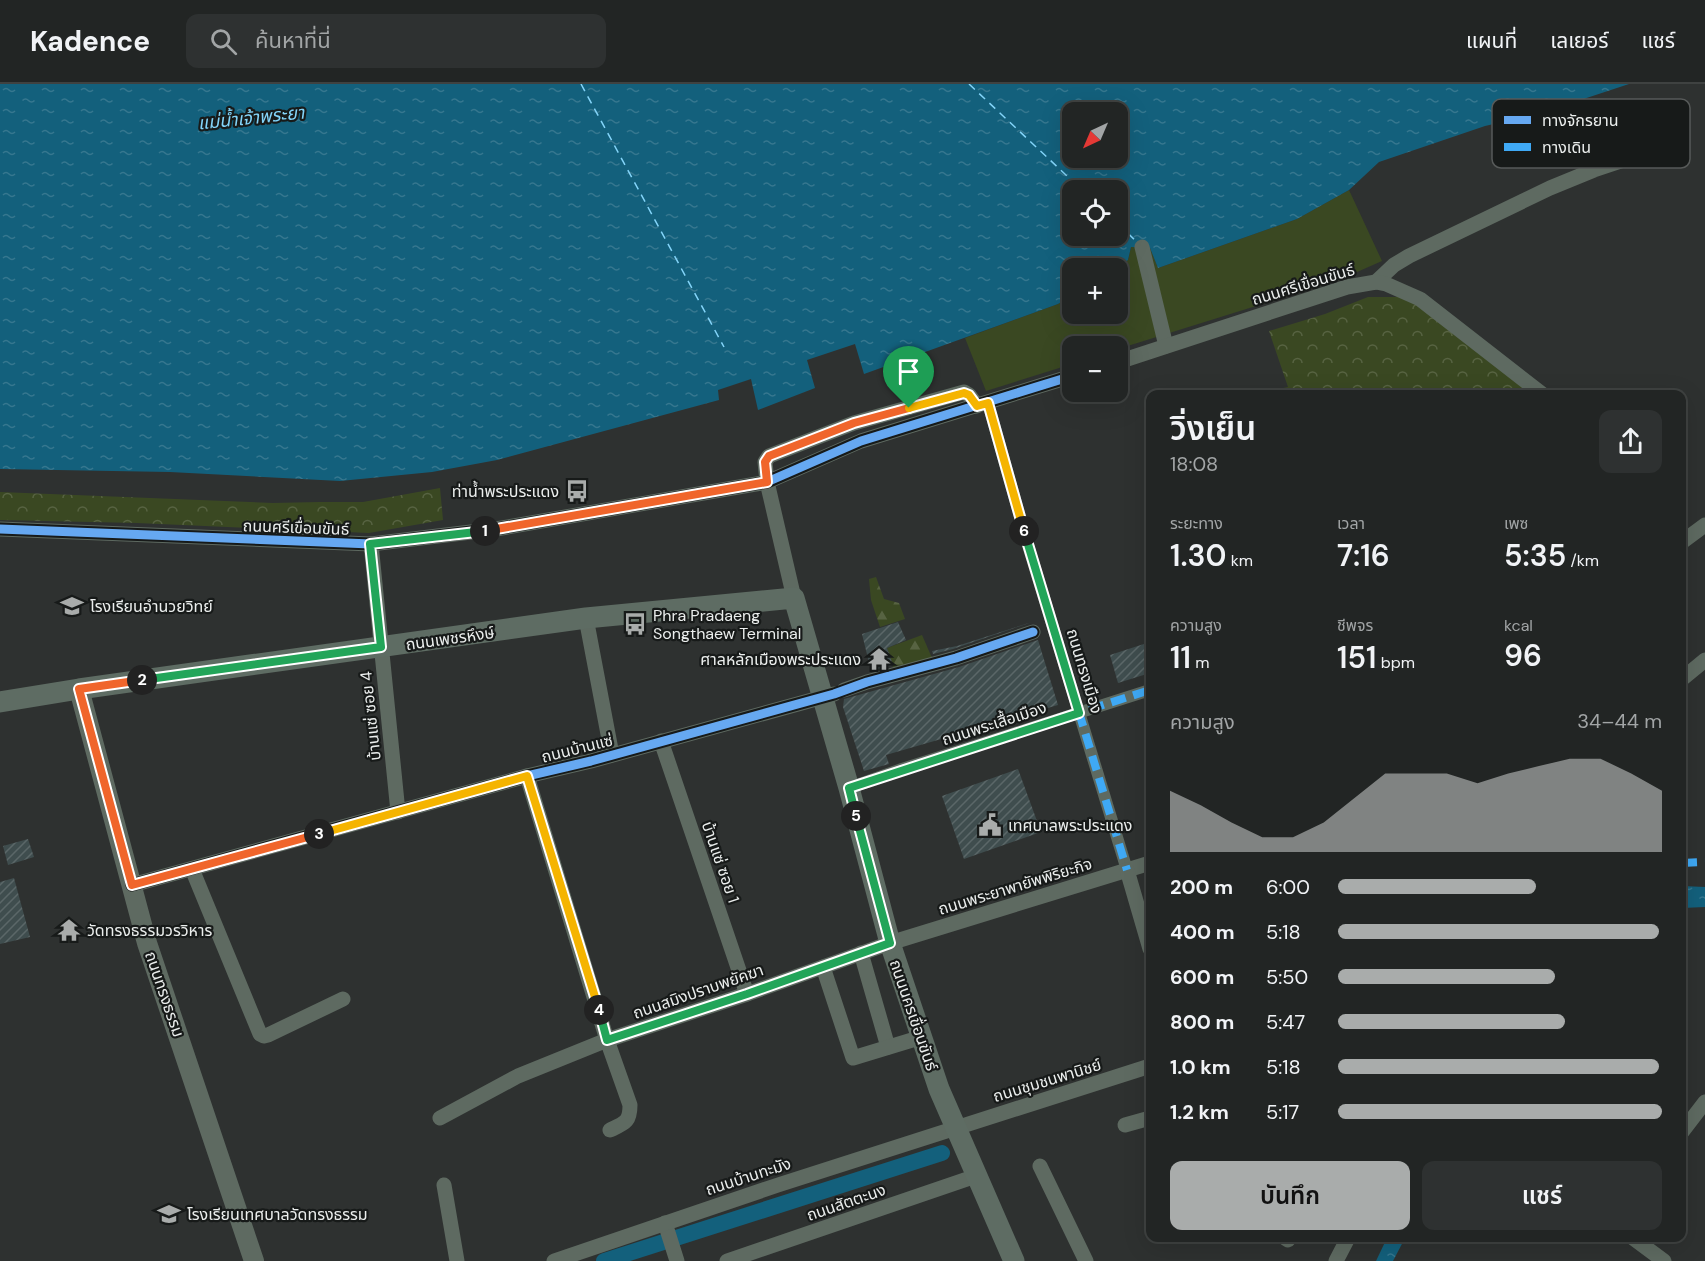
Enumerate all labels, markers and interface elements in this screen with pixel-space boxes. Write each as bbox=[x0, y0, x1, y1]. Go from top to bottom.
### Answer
search box bbox=[186, 14, 606, 68]
text: Kadence bbox=[30, 23, 150, 60]
icon: search bbox=[207, 25, 240, 58]
text: ค้นหาที่นี่ bbox=[255, 26, 331, 55]
text: แผนที่ bbox=[1466, 27, 1517, 55]
text: เลเยอร์ bbox=[1550, 27, 1609, 55]
text: แชร์ bbox=[1642, 27, 1675, 55]
water label: แม่น้ำเจ้าพระยา bbox=[197, 99, 306, 136]
legend bbox=[1492, 99, 1690, 168]
north arrow bbox=[1062, 102, 1128, 168]
map controls bbox=[1062, 102, 1128, 402]
text: ทางจักรยาน bbox=[1542, 110, 1619, 131]
text: ทางเดิน bbox=[1542, 137, 1591, 158]
button: locate bbox=[1062, 180, 1128, 246]
button: + bbox=[1062, 258, 1128, 324]
street label: ถนนศรีเขื่อนขันธ์ bbox=[1249, 258, 1357, 310]
button: − bbox=[1062, 336, 1128, 402]
pin bbox=[883, 346, 934, 408]
icon: arrive bbox=[892, 355, 925, 388]
text: วิ่งเย็น bbox=[1170, 407, 1256, 450]
button: share bbox=[1599, 410, 1662, 473]
text: 18:08 bbox=[1170, 451, 1218, 477]
bus stop icon: ท่าน้ำพระประแดง bbox=[564, 478, 590, 504]
place label: ท่าน้ำพระประแดง bbox=[452, 480, 559, 502]
text: ระยะทาง bbox=[1170, 513, 1223, 534]
text: เวลา bbox=[1337, 513, 1365, 534]
text: เพซ bbox=[1504, 513, 1528, 534]
street label: ถนนศรีเขื่อนขันธ์ bbox=[242, 514, 350, 540]
pin: 1 bbox=[470, 516, 500, 546]
pin: 6 bbox=[1009, 516, 1039, 546]
text: 1 bbox=[482, 520, 488, 541]
text: 6 bbox=[1019, 520, 1029, 541]
text: 1.30 bbox=[1170, 536, 1226, 575]
text: 7:16 bbox=[1337, 536, 1390, 575]
text: 5:35 bbox=[1504, 536, 1566, 575]
text: km bbox=[1226, 550, 1253, 571]
text: /km bbox=[1566, 550, 1599, 571]
school or university icon: โรงเรียนอำนวยวิทย์ bbox=[59, 593, 85, 619]
place label: โรงเรียนอำนวยวิทย์ bbox=[90, 596, 213, 617]
place label: Phra Pradaeng Songthaew Terminal bbox=[653, 605, 801, 644]
bus stop icon: Phra Pradaeng Songthaew Terminal bbox=[622, 611, 648, 637]
text: ความสูง bbox=[1170, 615, 1222, 636]
text: ชีพจร bbox=[1337, 615, 1373, 636]
text: kcal bbox=[1504, 615, 1533, 636]
street label: ถนนเพชรหึงษ์ bbox=[404, 622, 496, 655]
street label: ถนนทรงเมือง bbox=[1062, 626, 1107, 716]
text: 96 bbox=[1504, 636, 1542, 675]
text: 11 bbox=[1170, 638, 1191, 677]
text: 151 bbox=[1337, 638, 1376, 677]
temple icon: ศาลหลักเมืองพระประแดง bbox=[866, 646, 892, 672]
place label: ศาลหลักเมืองพระประแดง bbox=[700, 649, 861, 670]
text: m bbox=[1191, 652, 1209, 673]
text: bpm bbox=[1376, 652, 1415, 673]
pin: 2 bbox=[127, 665, 157, 695]
text: 2 bbox=[137, 669, 147, 690]
street label: บ้านแซ่ ซอย 4 bbox=[355, 670, 386, 762]
street label: ถนนพระเสื้อเมือง bbox=[939, 696, 1049, 750]
text: 34–44 m bbox=[1577, 708, 1662, 734]
text: ความสูง bbox=[1170, 709, 1235, 735]
street label: ถนนบ้านแซ่ bbox=[539, 729, 615, 768]
pin: 5 bbox=[841, 801, 871, 831]
text: 5 bbox=[851, 805, 861, 826]
public building icon: เทศบาลพระประแดง bbox=[977, 812, 1003, 838]
place label: เทศบาลพระประแดง bbox=[1008, 815, 1132, 836]
pin: 3 bbox=[304, 819, 334, 849]
street label: บ้านแซ่ ซอย 1 bbox=[697, 819, 744, 906]
text: 3 bbox=[314, 823, 324, 844]
street label: ถนนพระยาพายัพพิริยะกิจ bbox=[936, 853, 1095, 920]
text: 200 m bbox=[1170, 874, 1233, 900]
text: 6:00 bbox=[1266, 874, 1310, 900]
temple icon: วัดทรงธรรมวรวิหาร bbox=[56, 917, 82, 943]
text: 400 m bbox=[1170, 919, 1235, 945]
text: 5:18 bbox=[1266, 919, 1301, 945]
place label: วัดทรงธรรมวรวิหาร bbox=[87, 920, 212, 941]
street label: ถนนทรงธรรม bbox=[140, 948, 189, 1040]
street label: ถนนนครเขื่อนขันธ์ bbox=[885, 956, 943, 1074]
street label: ถนนสมิงปราบพยัคฆา bbox=[630, 959, 766, 1024]
text: 600 m bbox=[1170, 964, 1234, 990]
text: 5:50 bbox=[1266, 964, 1308, 990]
pin: 4 bbox=[584, 995, 614, 1025]
text: 4 bbox=[594, 999, 604, 1020]
text: 800 m bbox=[1170, 1009, 1234, 1035]
text: 5:47 bbox=[1266, 1009, 1305, 1035]
street label: ถนนชุมชนพานิชย์ bbox=[990, 1054, 1104, 1107]
text: 1.0 km bbox=[1170, 1054, 1231, 1080]
text: 5:18 bbox=[1266, 1054, 1301, 1080]
text: 1.2 km bbox=[1170, 1099, 1229, 1125]
text: 5:17 bbox=[1266, 1099, 1299, 1125]
street label: ถนนบ้านทะมัง bbox=[703, 1153, 794, 1200]
button: บันทึก bbox=[1170, 1161, 1410, 1230]
button: แชร์ bbox=[1422, 1161, 1662, 1230]
street label: ถนนสัตตะนง bbox=[804, 1179, 889, 1226]
school or university icon: โรงเรียนเทศบาลวัดทรงธรรม bbox=[156, 1201, 182, 1227]
place label: โรงเรียนเทศบาลวัดทรงธรรม bbox=[187, 1204, 368, 1225]

